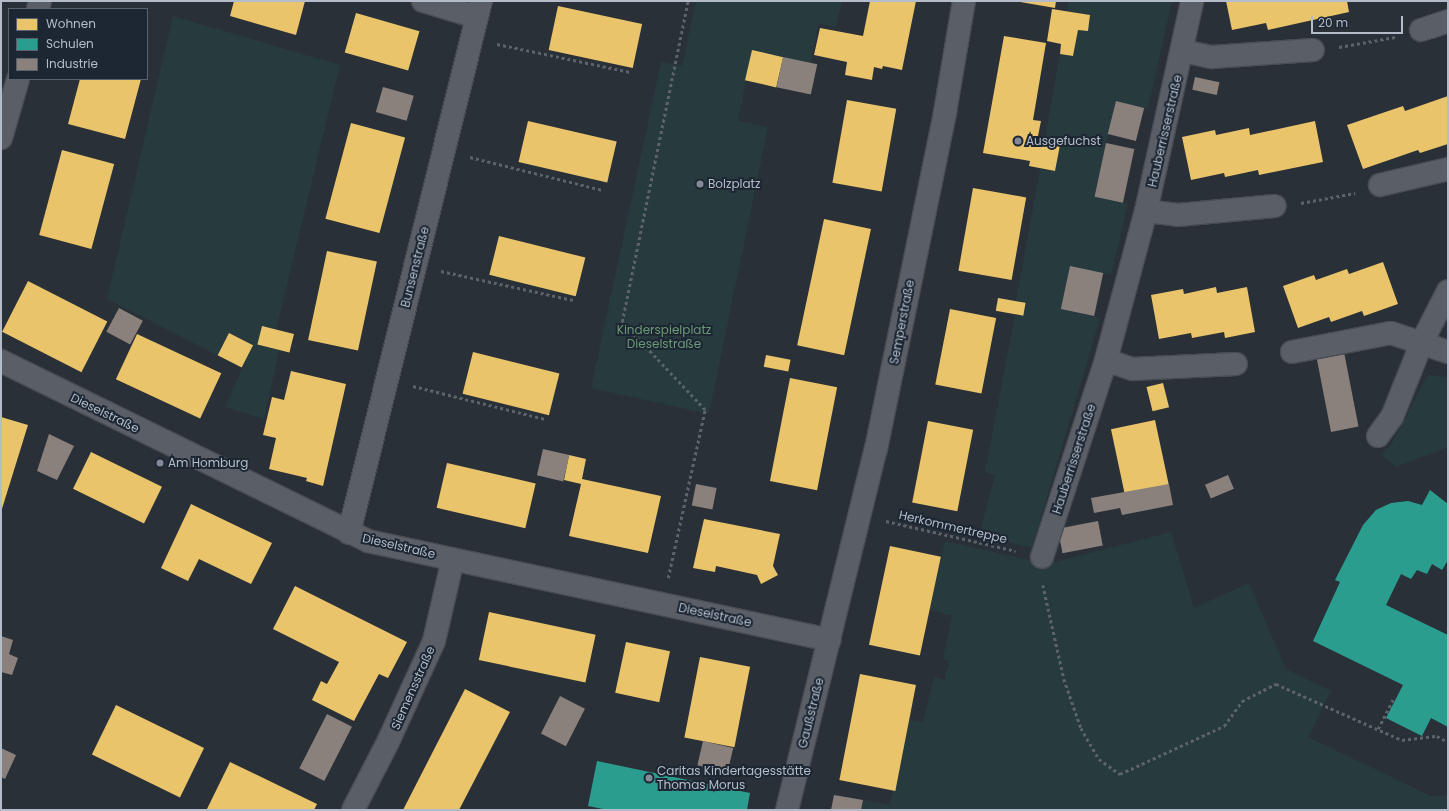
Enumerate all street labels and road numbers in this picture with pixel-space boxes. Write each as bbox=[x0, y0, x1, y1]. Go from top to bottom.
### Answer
street label: Hauberrisserstraße bbox=[1145, 73, 1185, 189]
street label: Bunsenstraße bbox=[398, 225, 432, 309]
street label: Semperstraße bbox=[887, 279, 917, 365]
street label: Dieselstraße bbox=[68, 390, 142, 436]
street label: Hauberrisserstraße bbox=[1049, 402, 1099, 516]
street label: Herkommertreppe bbox=[897, 508, 1009, 546]
street label: Dieselstraße bbox=[361, 531, 437, 561]
street label: Dieselstraße bbox=[677, 600, 753, 630]
street label: Siemensstraße bbox=[388, 644, 438, 732]
street label: Gaußstraße bbox=[795, 676, 827, 750]

